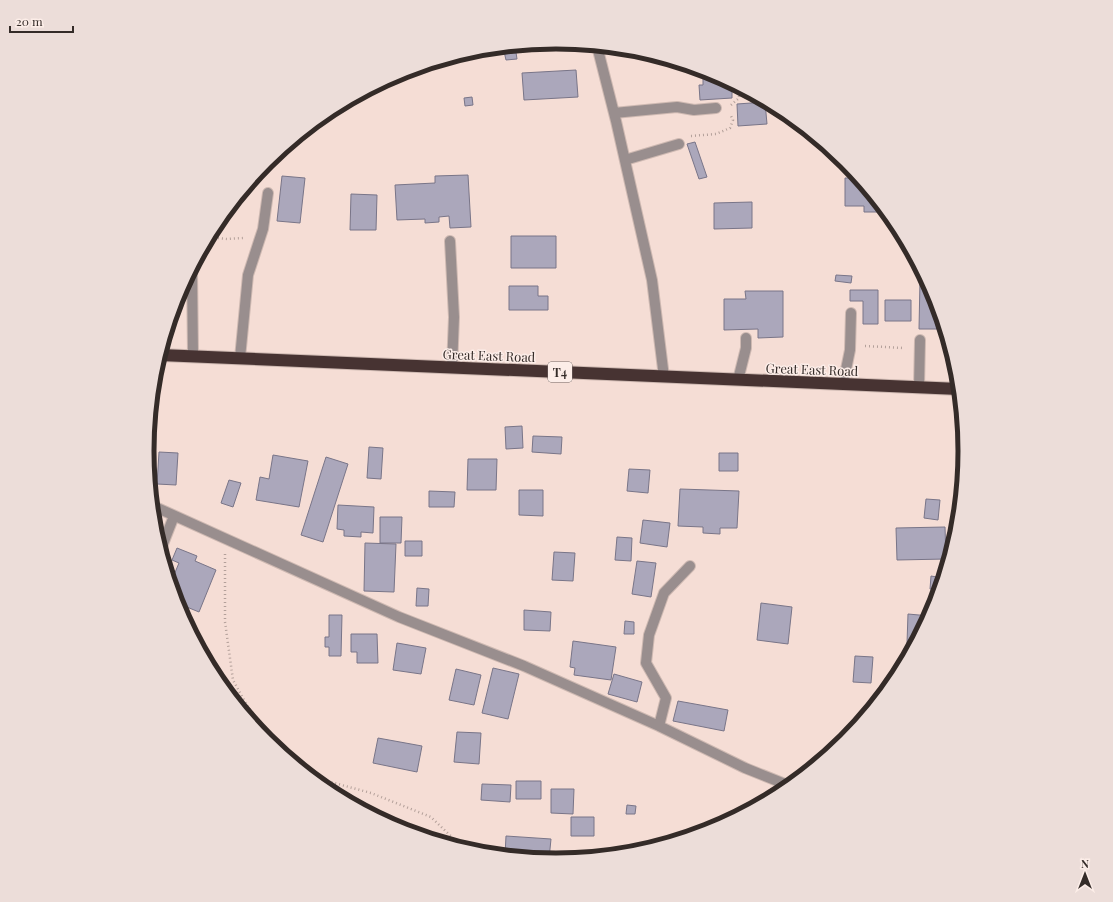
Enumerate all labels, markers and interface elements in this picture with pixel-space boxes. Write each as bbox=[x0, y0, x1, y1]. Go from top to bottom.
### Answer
scale bar bbox=[10, 8, 73, 34]
text: 20 m bbox=[16, 13, 43, 29]
street label: Great East Road bbox=[442, 345, 536, 365]
street label: Great East Road bbox=[765, 359, 859, 379]
road number: T4 bbox=[548, 362, 572, 382]
north arrow bbox=[1065, 854, 1105, 894]
text: N bbox=[1081, 856, 1089, 871]

